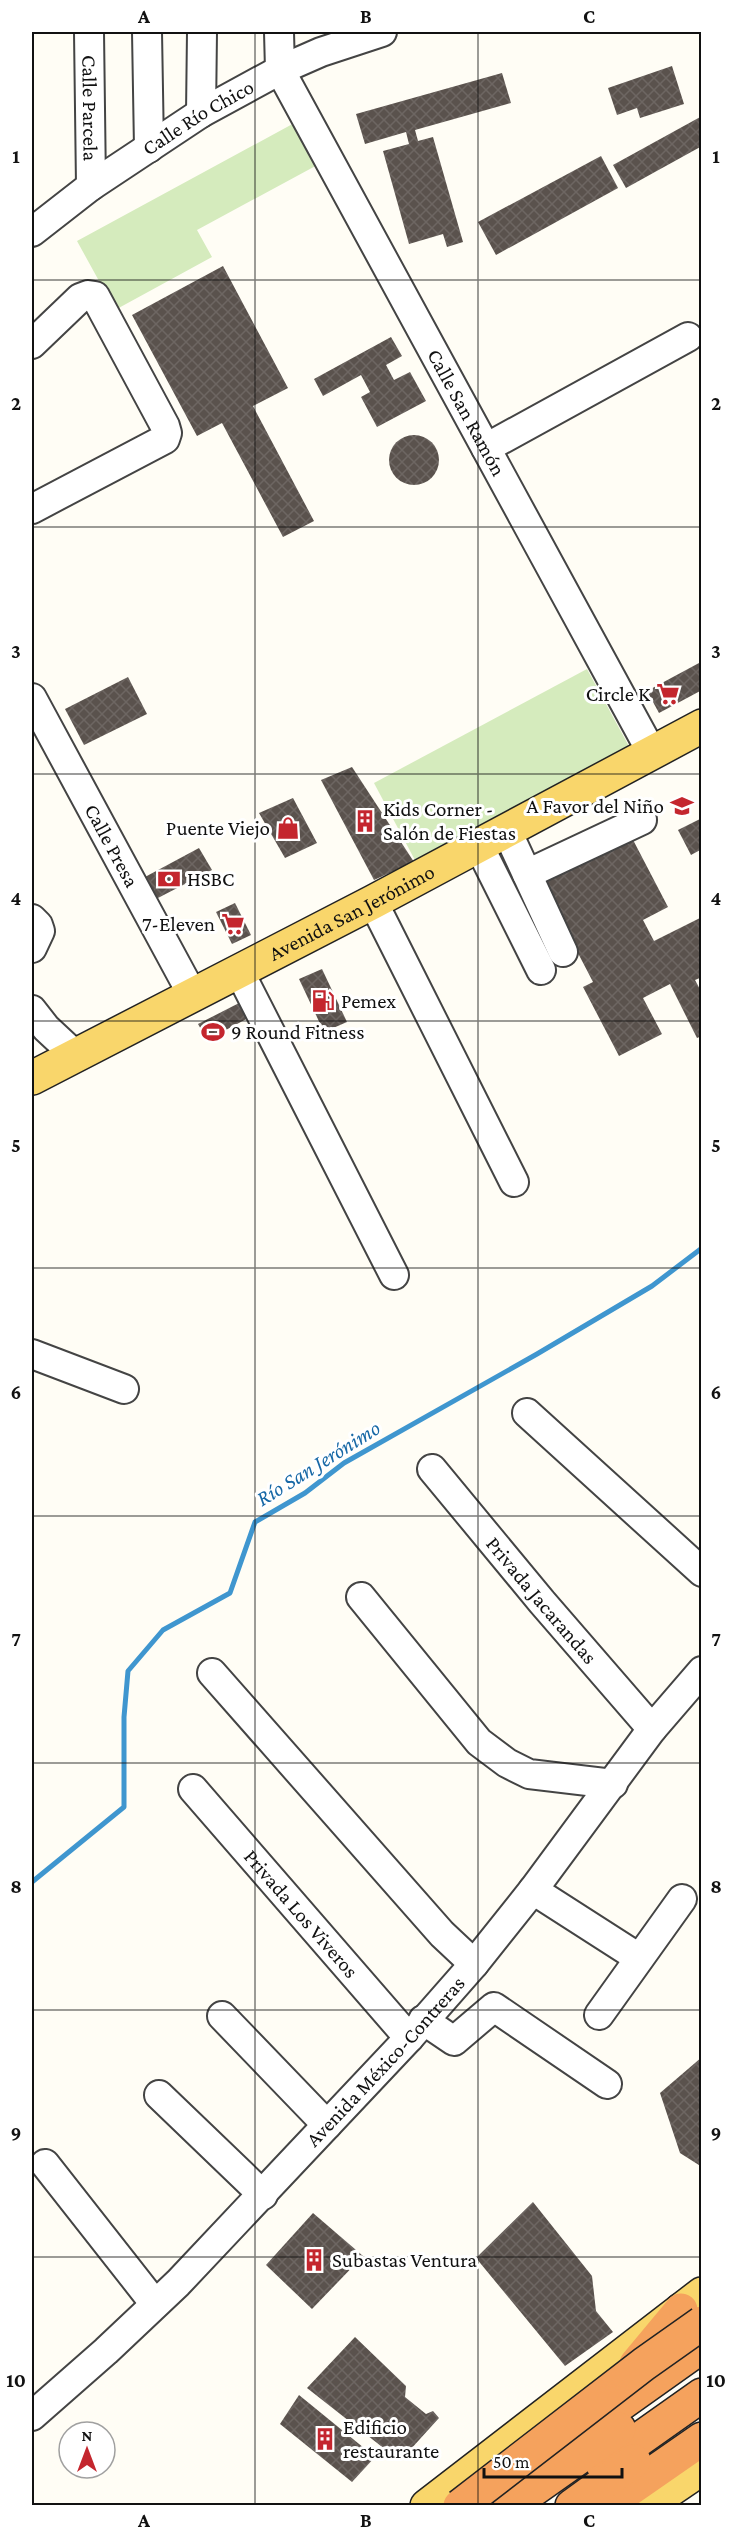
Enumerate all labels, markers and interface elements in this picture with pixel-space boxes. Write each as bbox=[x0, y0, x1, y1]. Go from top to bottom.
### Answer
text: A bbox=[137, 5, 151, 27]
text: B bbox=[360, 5, 372, 27]
text: C bbox=[583, 5, 595, 27]
street label: Calle Parcela bbox=[77, 55, 103, 162]
street label: Calle Río Chico bbox=[138, 75, 258, 161]
text: 1 bbox=[12, 145, 20, 167]
text: 1 bbox=[712, 145, 720, 167]
street label: Calle San Ramón bbox=[422, 345, 511, 480]
text: 2 bbox=[11, 392, 21, 414]
text: 2 bbox=[711, 392, 721, 414]
text: 3 bbox=[11, 640, 21, 662]
text: 3 bbox=[711, 640, 721, 662]
supermarket icon: Circle K bbox=[655, 681, 681, 707]
place label: Circle K bbox=[586, 682, 651, 706]
school or university icon: A Favor del Niño bbox=[669, 793, 695, 819]
place label: A Favor del Niño bbox=[527, 794, 664, 818]
place label: Kids Corner - Salón de Fiestas bbox=[383, 797, 516, 845]
street label: Calle Presa bbox=[80, 800, 144, 892]
building icon: Kids Corner - Salón de Fiestas bbox=[352, 808, 378, 834]
shop icon: Puente Viejo bbox=[275, 815, 301, 841]
place label: Puente Viejo bbox=[166, 816, 270, 840]
street label: Avenida San Jerónimo bbox=[265, 859, 439, 966]
bank icon: HSBC bbox=[156, 866, 182, 892]
place label: HSBC bbox=[187, 867, 234, 891]
text: 4 bbox=[11, 887, 22, 909]
text: 4 bbox=[711, 887, 722, 909]
supermarket icon: 7-Eleven bbox=[220, 911, 246, 937]
place label: 7-Eleven bbox=[142, 912, 215, 936]
fuel station icon: Pemex bbox=[310, 988, 336, 1014]
place label: Pemex bbox=[341, 989, 396, 1013]
sports icon: 9 Round Fitness bbox=[200, 1019, 226, 1045]
place label: 9 Round Fitness bbox=[231, 1020, 365, 1044]
text: 5 bbox=[11, 1134, 21, 1156]
text: 5 bbox=[711, 1134, 721, 1156]
text: 6 bbox=[11, 1381, 21, 1403]
text: 6 bbox=[711, 1381, 721, 1403]
water label: Río San Jerónimo bbox=[251, 1415, 385, 1511]
street label: Privada Jacarandas bbox=[481, 1532, 602, 1669]
text: 7 bbox=[11, 1628, 21, 1650]
text: 7 bbox=[711, 1628, 721, 1650]
street label: Privada Los Viveros bbox=[239, 1845, 363, 1983]
text: 8 bbox=[10, 1875, 22, 1897]
text: 8 bbox=[710, 1875, 722, 1897]
street label: Avenida México-Contreras bbox=[301, 1971, 470, 2152]
text: 9 bbox=[11, 2122, 21, 2144]
text: 9 bbox=[711, 2122, 721, 2144]
building icon: Subastas Ventura bbox=[301, 2247, 327, 2273]
place label: Subastas Ventura bbox=[332, 2248, 477, 2272]
text: 10 bbox=[6, 2369, 26, 2391]
text: 10 bbox=[706, 2369, 726, 2391]
place label: Edificio restaurante bbox=[343, 2415, 439, 2463]
north arrow bbox=[57, 2420, 117, 2480]
building icon: Edificio restaurante bbox=[312, 2426, 338, 2452]
text: N bbox=[82, 2427, 93, 2444]
scale bar bbox=[484, 2441, 622, 2479]
text: 50 m bbox=[493, 2452, 530, 2472]
text: A bbox=[137, 2509, 151, 2531]
text: B bbox=[360, 2509, 372, 2531]
text: C bbox=[583, 2509, 595, 2531]

